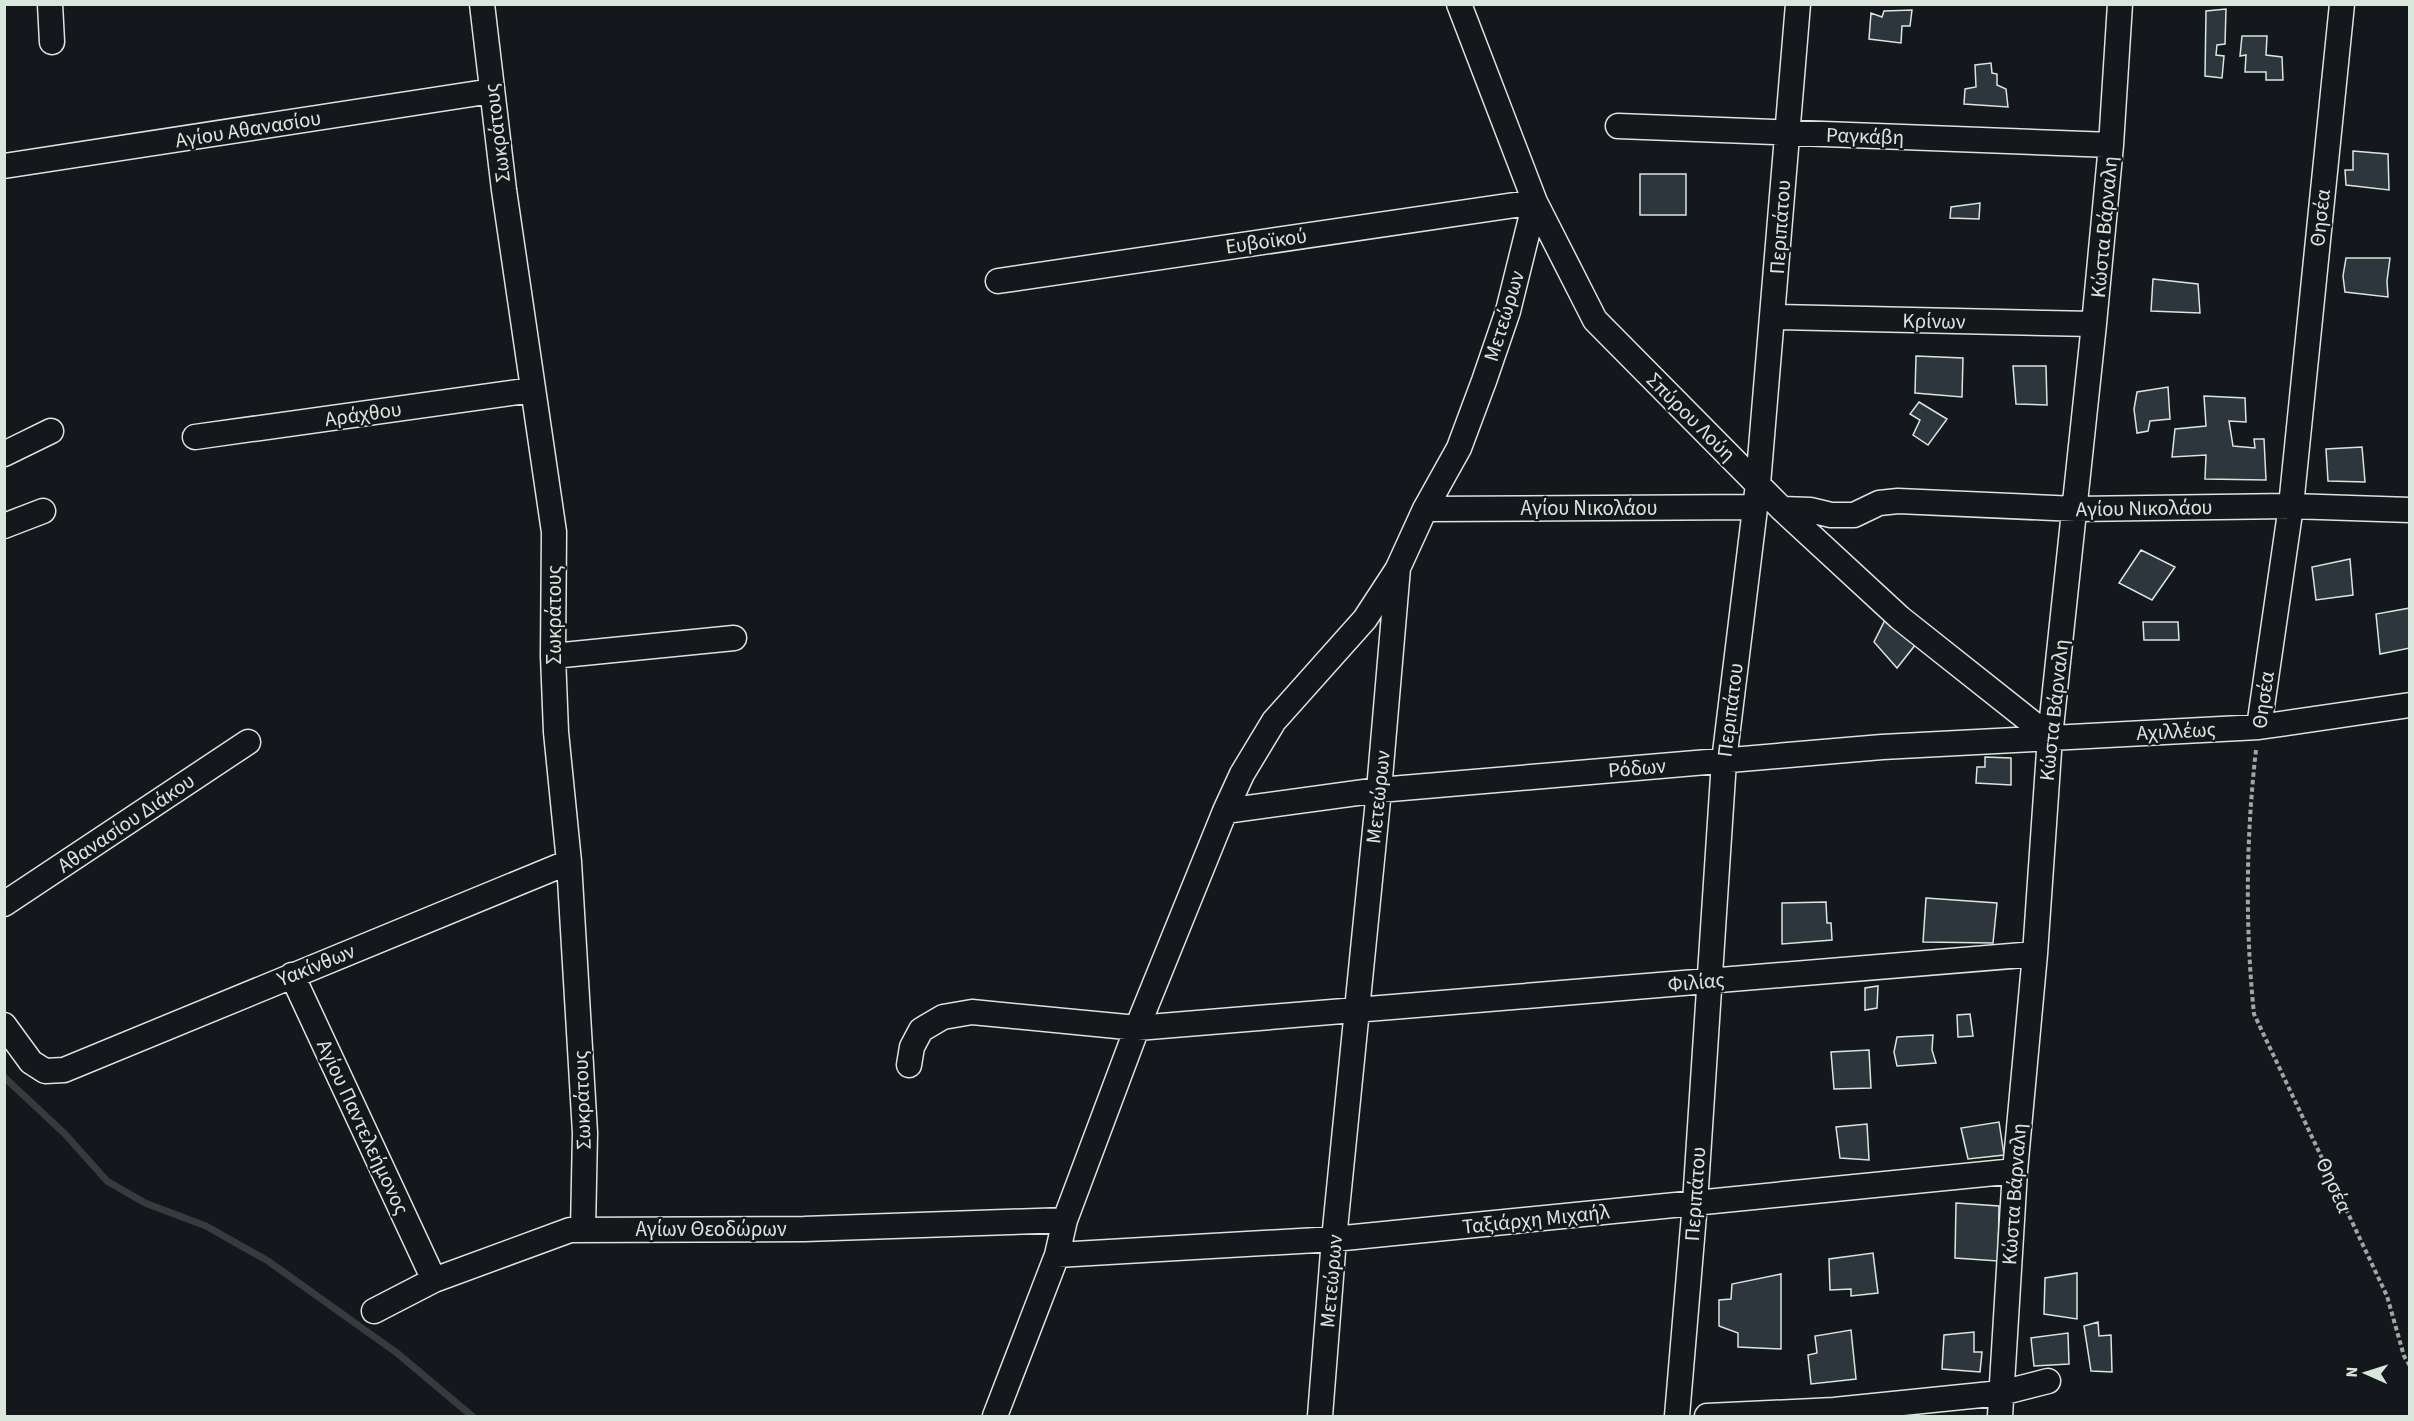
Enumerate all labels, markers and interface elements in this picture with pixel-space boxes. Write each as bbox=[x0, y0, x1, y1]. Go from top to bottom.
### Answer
street label: Σωκράτους bbox=[476, 82, 518, 184]
street label: Αγίου Αθανασίου bbox=[173, 103, 323, 155]
street label: Ραγκάβη bbox=[1825, 120, 1905, 152]
street label: Κώστα Βάρναλη bbox=[2083, 155, 2125, 299]
street label: Περιπάτου bbox=[1762, 179, 1798, 275]
street label: Θησέα bbox=[2302, 188, 2338, 248]
street label: Ευβοϊκού bbox=[1223, 220, 1309, 262]
street label: Μετεώρων bbox=[1476, 267, 1532, 365]
street label: Κρίνων bbox=[1902, 305, 1966, 337]
street label: Σπύρου Λούη bbox=[1640, 366, 1742, 468]
street label: Αράχθου bbox=[323, 394, 403, 434]
street label: Αγίου Νικολάου bbox=[2075, 492, 2213, 524]
street label: Αγίου Νικολάου bbox=[1521, 493, 1657, 523]
street label: Σωκράτους bbox=[539, 565, 569, 665]
street label: Κώστα Βάρναλη bbox=[2032, 638, 2076, 782]
street label: Περιπάτου bbox=[1709, 661, 1751, 759]
street label: Θησέα bbox=[2244, 669, 2282, 731]
street label: Αχιλλέως bbox=[2136, 714, 2216, 748]
street label: Μετεώρων bbox=[1358, 749, 1398, 845]
street label: Ρόδων bbox=[1607, 751, 1667, 785]
street label: Αθανασίου Διάκου bbox=[51, 766, 201, 880]
street label: Υακίνθων bbox=[272, 936, 360, 995]
street label: Φιλίας bbox=[1666, 965, 1726, 999]
street label: Αγίου Παντελεήμονος bbox=[309, 1034, 417, 1220]
street label: Σωκράτους bbox=[565, 1050, 599, 1150]
street label: Κώστα Βάρναλη bbox=[1994, 1122, 2034, 1266]
street label: Περιπάτου bbox=[1677, 1146, 1713, 1242]
street label: Θησέα bbox=[2308, 1153, 2360, 1218]
street label: Ταξιάρχη Μιχαήλ bbox=[1461, 1196, 1612, 1242]
street label: Αγίων Θεοδώρων bbox=[635, 1214, 787, 1244]
street label: Μετεώρων bbox=[1312, 1233, 1350, 1329]
north arrow bbox=[2336, 1343, 2396, 1403]
text: N bbox=[2341, 1366, 2363, 1378]

